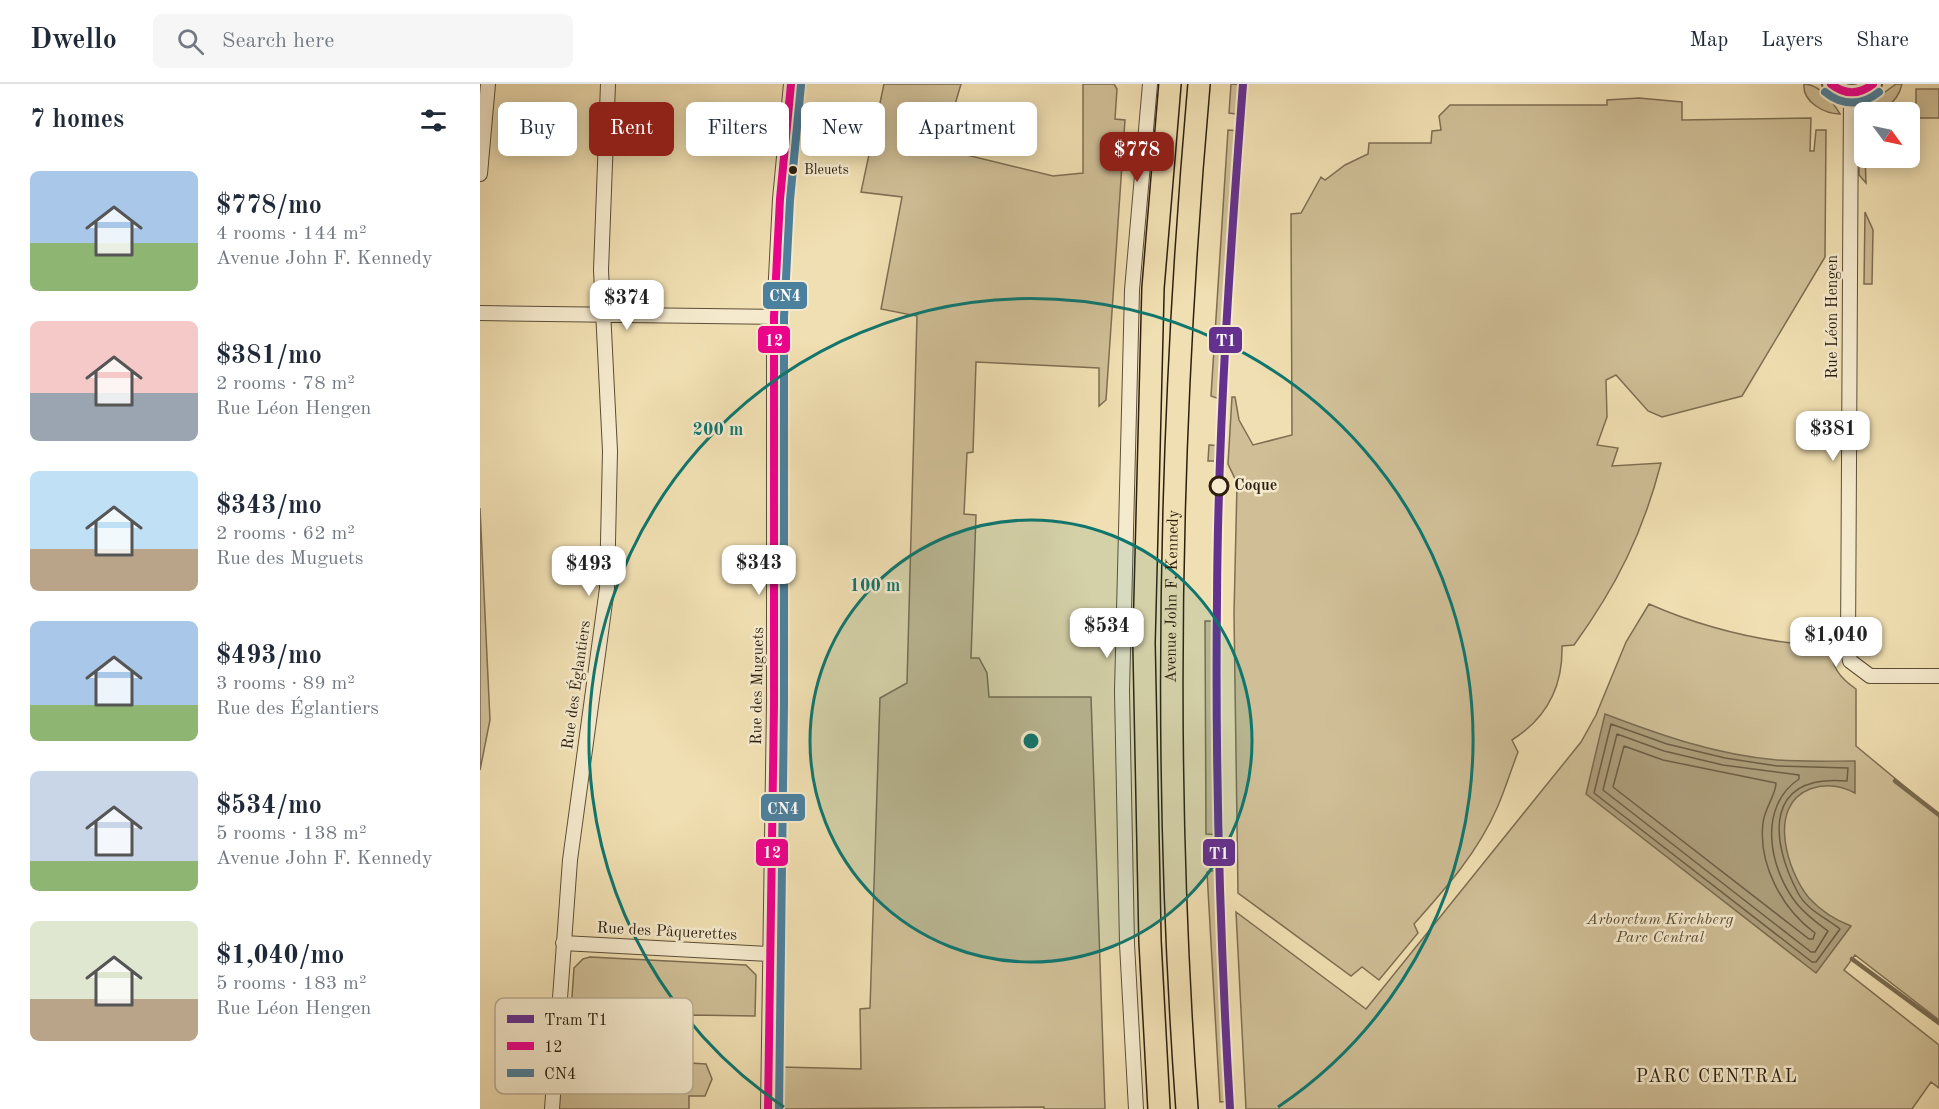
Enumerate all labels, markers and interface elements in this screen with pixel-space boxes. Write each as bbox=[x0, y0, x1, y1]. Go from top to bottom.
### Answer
search box bbox=[153, 14, 573, 68]
icon: search bbox=[174, 25, 207, 58]
text: Dwello bbox=[30, 27, 117, 55]
text: Search here bbox=[222, 30, 334, 52]
text: Map bbox=[1689, 30, 1728, 51]
text: Layers bbox=[1761, 30, 1823, 51]
text: Share bbox=[1856, 30, 1909, 51]
chip: Buy bbox=[498, 102, 577, 156]
chip: Rent bbox=[589, 102, 674, 156]
chip: Filters bbox=[686, 102, 789, 156]
chip: New bbox=[801, 102, 885, 156]
chip: Apartment bbox=[897, 102, 1037, 156]
north arrow bbox=[1854, 102, 1920, 168]
map controls bbox=[1854, 102, 1920, 168]
icon: filters bbox=[417, 104, 450, 137]
text: 7 homes bbox=[30, 107, 124, 133]
pin: $778 bbox=[1101, 132, 1173, 183]
text: $778 bbox=[1114, 141, 1160, 161]
place label: Bleuets bbox=[804, 163, 849, 177]
marker: Bleuets bbox=[787, 164, 799, 176]
text: $778/mo bbox=[216, 193, 322, 219]
icon: home bbox=[78, 195, 150, 267]
text: 4 rooms · 144 m² bbox=[216, 224, 366, 244]
text: Avenue John F. Kennedy bbox=[216, 249, 433, 269]
street label: Rue Léon Hengen bbox=[1825, 255, 1841, 379]
pin: $374 bbox=[591, 280, 663, 331]
line badge: CN4 bbox=[762, 281, 808, 310]
text: $374 bbox=[604, 289, 650, 309]
text: CN4 bbox=[769, 289, 801, 305]
line badge: 12 bbox=[757, 325, 791, 354]
line badge: T1 bbox=[1208, 326, 1243, 354]
text: 12 bbox=[765, 334, 783, 350]
text: T1 bbox=[1216, 334, 1236, 350]
text: $381/mo bbox=[216, 343, 322, 369]
icon: home bbox=[78, 345, 150, 417]
text: 2 rooms · 78 m² bbox=[216, 374, 355, 394]
text: Rue Léon Hengen bbox=[216, 399, 371, 419]
pin: $381 bbox=[1797, 411, 1869, 462]
text: $381 bbox=[1810, 420, 1856, 440]
text: 200 m bbox=[693, 421, 743, 439]
marker: Coque bbox=[1209, 476, 1229, 496]
place label: Coque bbox=[1234, 478, 1277, 494]
text: $343/mo bbox=[216, 493, 322, 519]
icon: home bbox=[78, 495, 150, 567]
street label: Avenue John F. Kennedy bbox=[1164, 509, 1182, 683]
text: 2 rooms · 62 m² bbox=[216, 524, 355, 544]
pin: $343 bbox=[723, 545, 795, 596]
pin: $493 bbox=[553, 546, 625, 597]
text: Rue des Muguets bbox=[216, 549, 364, 569]
text: $343 bbox=[736, 554, 782, 574]
text: $493 bbox=[566, 555, 612, 575]
text: 100 m bbox=[850, 577, 900, 595]
pin: $534 bbox=[1071, 608, 1143, 659]
text: $534 bbox=[1084, 617, 1130, 637]
pin: $1,040 bbox=[1787, 617, 1885, 668]
street label: Rue des Églantiers bbox=[556, 619, 594, 751]
text: $1,040 bbox=[1804, 626, 1868, 646]
street label: Rue des Muguets bbox=[749, 627, 767, 745]
text: $493/mo bbox=[216, 643, 322, 669]
icon: home bbox=[78, 645, 150, 717]
text: 3 rooms · 89 m² bbox=[216, 674, 355, 694]
text: Rue des Églantiers bbox=[216, 699, 379, 719]
centre of rings bbox=[1021, 731, 1041, 751]
text: $534/mo bbox=[216, 793, 322, 819]
line badge: CN4 bbox=[760, 793, 806, 822]
icon: home bbox=[78, 795, 150, 867]
text: CN4 bbox=[767, 802, 799, 818]
text: 5 rooms · 138 m² bbox=[216, 824, 366, 844]
line badge: 12 bbox=[755, 838, 789, 867]
line badge: T1 bbox=[1202, 838, 1236, 867]
text: 12 bbox=[763, 846, 781, 862]
text: T1 bbox=[1209, 847, 1229, 863]
text: Avenue John F. Kennedy bbox=[216, 849, 433, 869]
park label: Arboretum Kirchberg Parc Central bbox=[1586, 912, 1734, 946]
street label: Rue des Pâquerettes bbox=[596, 920, 738, 944]
text: $1,040/mo bbox=[216, 943, 344, 969]
icon: home bbox=[78, 945, 150, 1017]
text: 5 rooms · 183 m² bbox=[216, 974, 366, 994]
legend bbox=[495, 998, 693, 1094]
text: Rue Léon Hengen bbox=[216, 999, 371, 1019]
text: Tram T1 bbox=[544, 1013, 608, 1029]
text: 12 bbox=[544, 1040, 563, 1056]
text: CN4 bbox=[544, 1067, 576, 1083]
district label: PARC CENTRAL bbox=[1636, 1068, 1798, 1086]

